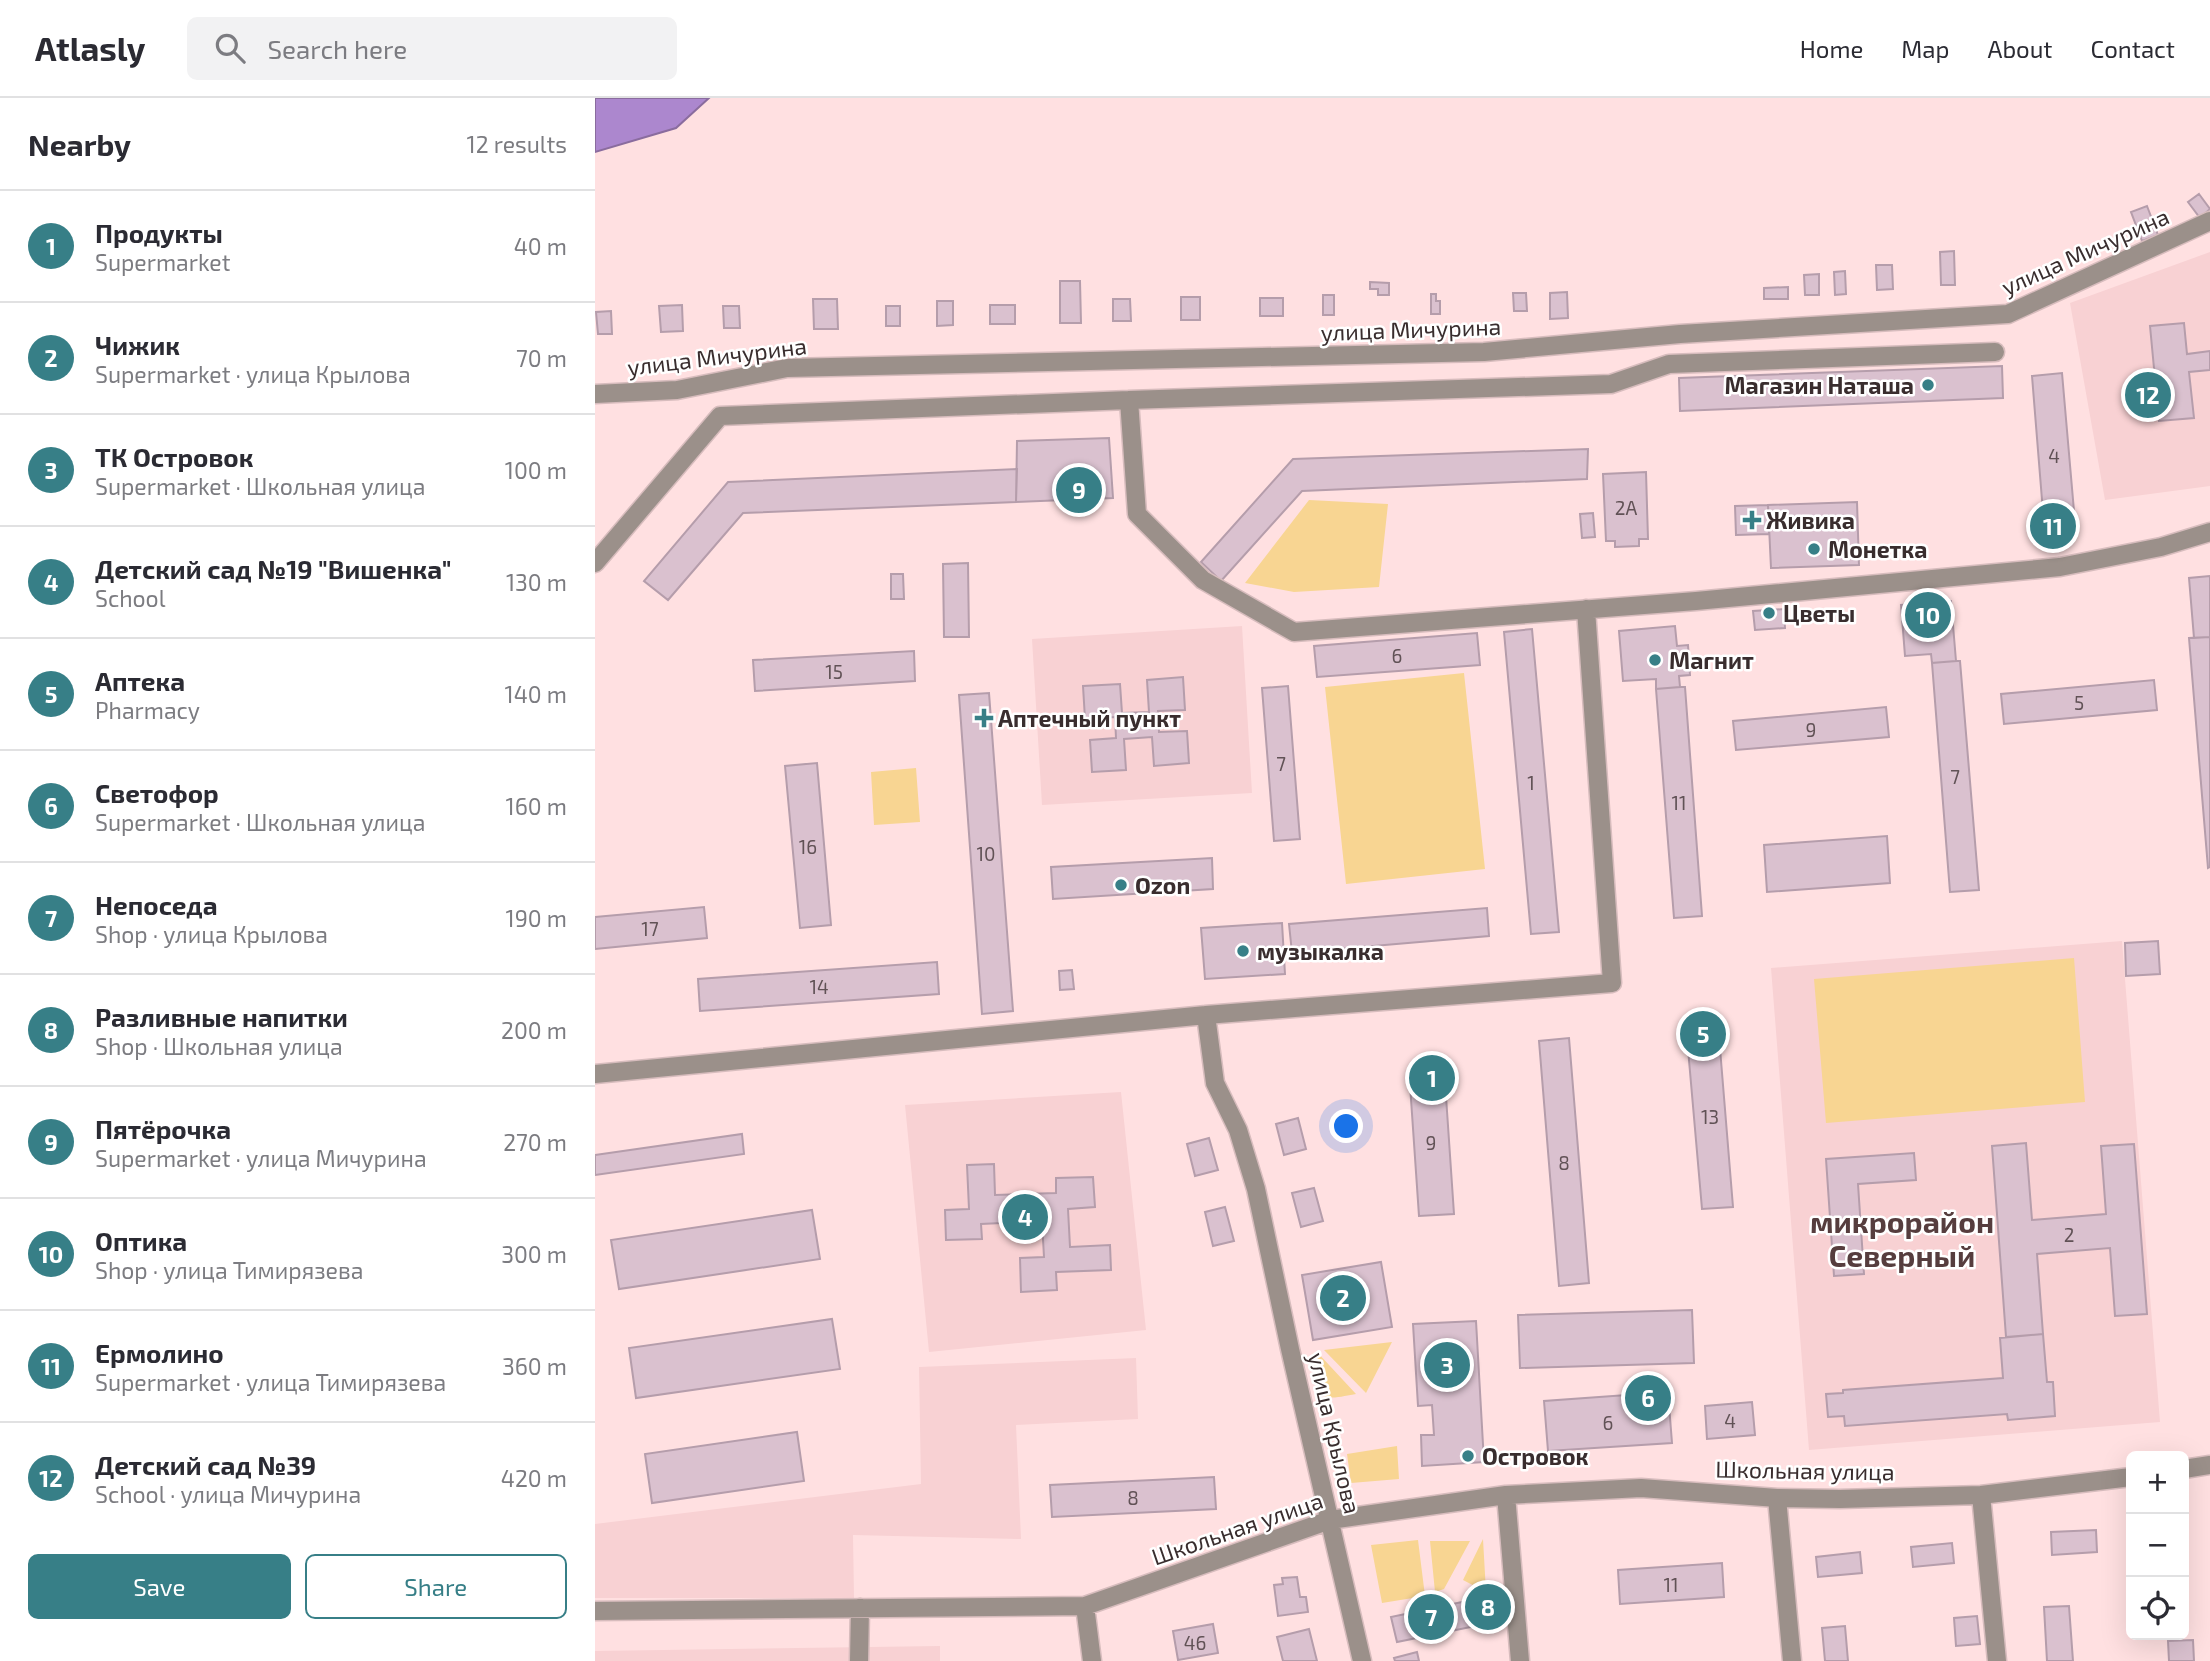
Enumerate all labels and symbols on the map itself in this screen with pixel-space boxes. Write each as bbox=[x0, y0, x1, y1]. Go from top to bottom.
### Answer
street label: улица Мичурина bbox=[1997, 201, 2174, 301]
street label: улица Мичурина bbox=[1320, 312, 1502, 347]
street label: улица Мичурина bbox=[626, 331, 808, 382]
pin: 12 bbox=[2125, 369, 2171, 421]
place label: Магазин Наташа bbox=[1724, 371, 1914, 399]
marker: Магазин Наташа bbox=[1920, 377, 1936, 393]
house number: 4 bbox=[2048, 444, 2060, 467]
pin: 9 bbox=[1056, 464, 1102, 516]
house number: 2А bbox=[1615, 496, 1637, 519]
pin: 11 bbox=[2030, 500, 2076, 552]
place label: Живика bbox=[1766, 506, 1855, 534]
marker: Живика bbox=[1744, 512, 1760, 528]
place label: Монетка bbox=[1828, 535, 1927, 563]
marker: Монетка bbox=[1806, 541, 1822, 557]
pin: 10 bbox=[1905, 589, 1951, 641]
place label: Цветы bbox=[1783, 599, 1855, 627]
marker: Цветы bbox=[1761, 605, 1777, 621]
house number: 6 bbox=[1392, 644, 1402, 667]
place label: Магнит bbox=[1669, 646, 1754, 674]
marker: Магнит bbox=[1647, 652, 1663, 668]
house number: 15 bbox=[825, 660, 843, 683]
house number: 5 bbox=[2074, 691, 2084, 714]
place label: Аптечный пункт bbox=[998, 704, 1181, 732]
marker: Аптечный пункт bbox=[976, 710, 992, 726]
house number: 9 bbox=[1806, 718, 1816, 741]
house number: 7 bbox=[1276, 752, 1286, 775]
house number: 7 bbox=[1950, 765, 1960, 788]
house number: 1 bbox=[1527, 771, 1535, 794]
house number: 11 bbox=[1671, 791, 1687, 814]
house number: 16 bbox=[799, 835, 817, 858]
house number: 10 bbox=[976, 842, 996, 865]
place label: Ozon bbox=[1135, 871, 1190, 899]
marker: Ozon bbox=[1113, 877, 1129, 893]
house number: 17 bbox=[641, 917, 659, 940]
place label: музыкалка bbox=[1257, 937, 1384, 965]
marker: музыкалка bbox=[1235, 943, 1251, 959]
house number: 14 bbox=[809, 975, 829, 998]
pin: 5 bbox=[1680, 1008, 1726, 1060]
pin: 1 bbox=[1409, 1052, 1455, 1104]
house number: 13 bbox=[1701, 1105, 1719, 1128]
your location bbox=[1329, 1109, 1363, 1143]
house number: 9 bbox=[1426, 1131, 1436, 1154]
house number: 8 bbox=[1558, 1151, 1570, 1174]
pin: 4 bbox=[1002, 1191, 1048, 1243]
district label: микрорайон Северный bbox=[1810, 1203, 1994, 1273]
house number: 2 bbox=[2064, 1223, 2074, 1246]
pin: 2 bbox=[1320, 1272, 1366, 1324]
pin: 3 bbox=[1424, 1339, 1470, 1391]
street label: улица Крылова bbox=[1302, 1350, 1367, 1517]
pin: 6 bbox=[1625, 1372, 1671, 1424]
house number: 4 bbox=[1724, 1409, 1736, 1432]
house number: 6 bbox=[1603, 1411, 1613, 1434]
place label: Островок bbox=[1482, 1442, 1589, 1470]
marker: Островок bbox=[1460, 1448, 1476, 1464]
street label: Школьная улица bbox=[1715, 1454, 1895, 1487]
house number: 8 bbox=[1127, 1486, 1139, 1509]
street label: Школьная улица bbox=[1148, 1486, 1327, 1571]
house number: 11 bbox=[1663, 1573, 1679, 1596]
pin: 8 bbox=[1465, 1581, 1511, 1633]
pin: 7 bbox=[1408, 1591, 1454, 1643]
house number: 46 bbox=[1184, 1631, 1206, 1654]

